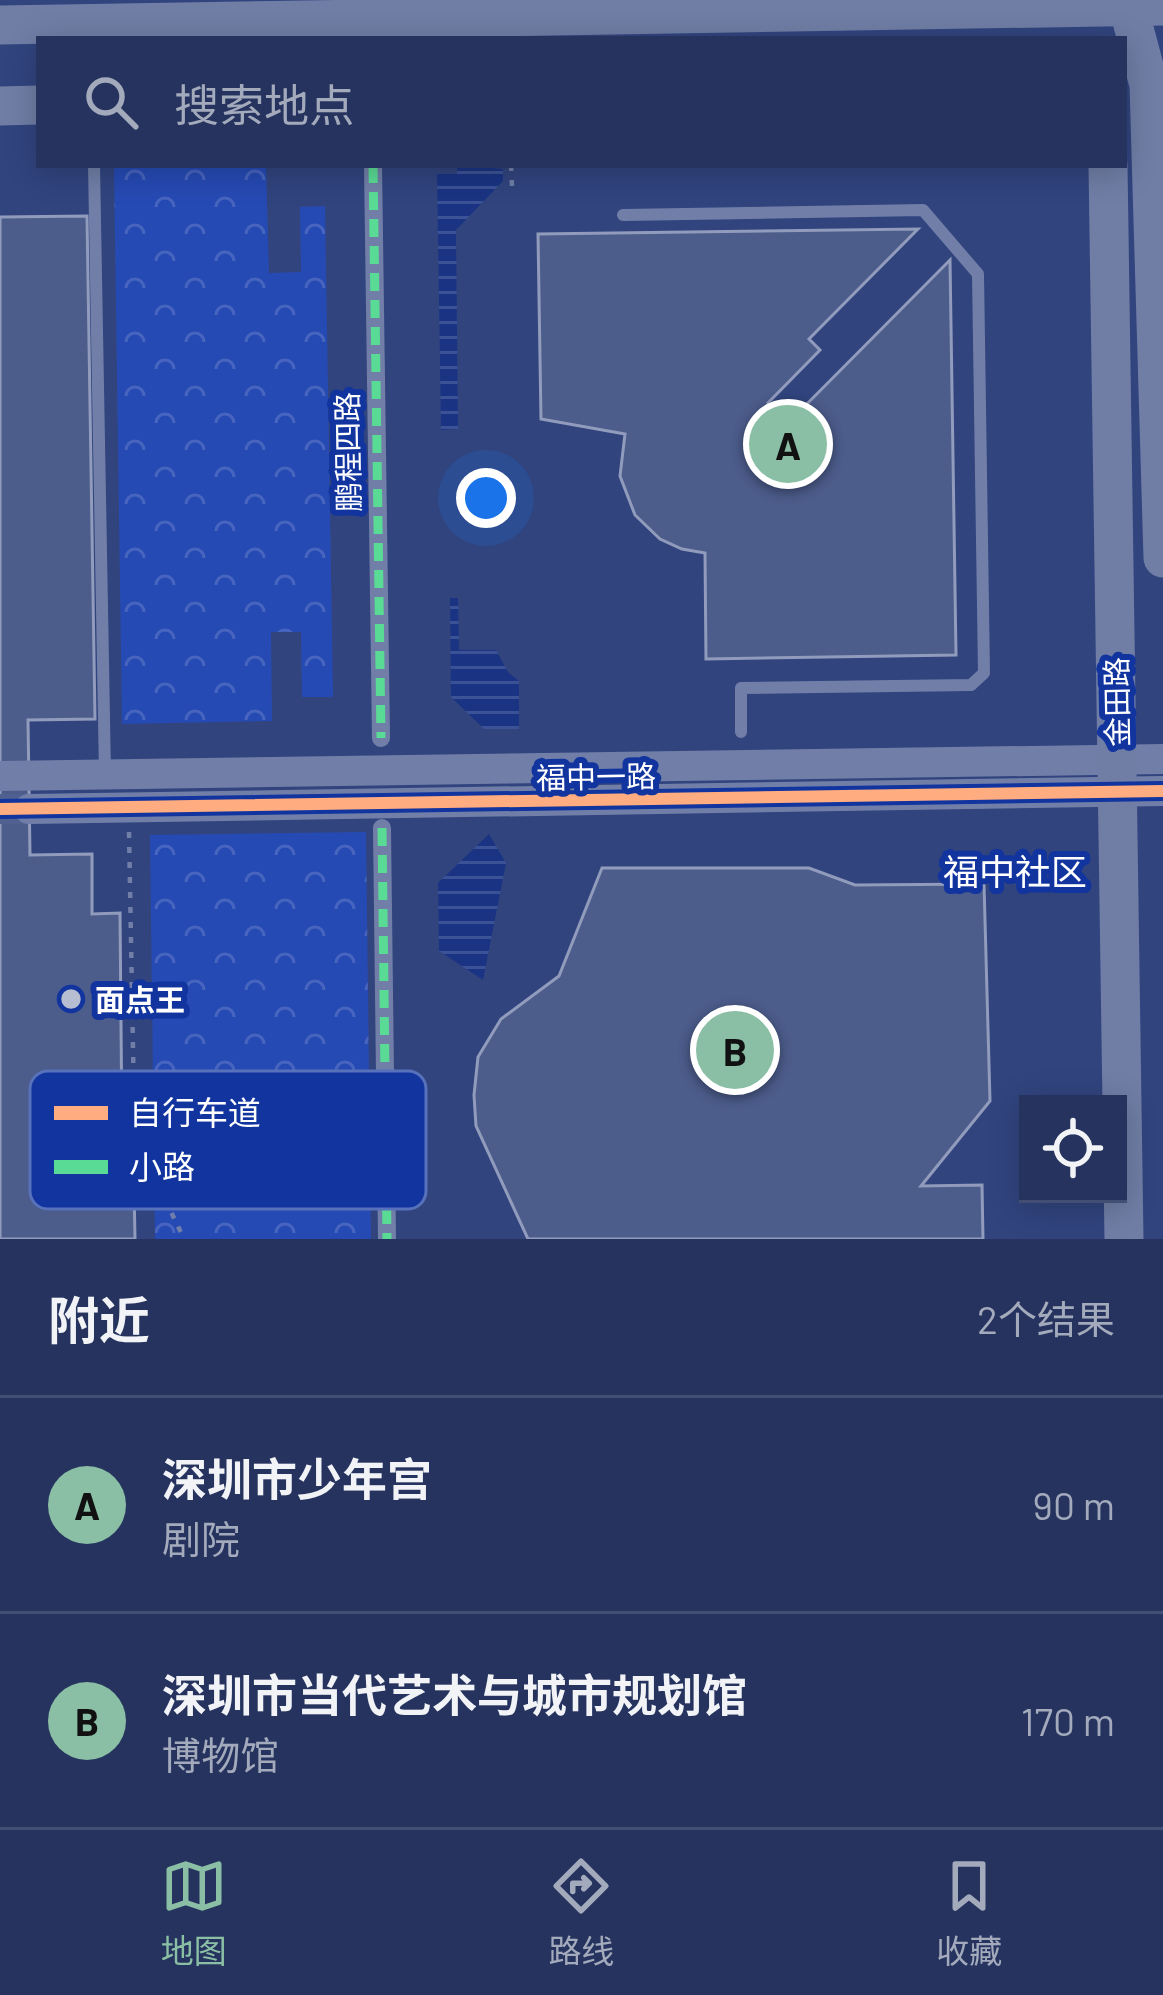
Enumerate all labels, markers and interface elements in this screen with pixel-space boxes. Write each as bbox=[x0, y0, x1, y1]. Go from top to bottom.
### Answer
search box bbox=[36, 36, 1127, 168]
icon: search bbox=[78, 69, 144, 135]
text: 搜索地点 bbox=[174, 77, 354, 131]
street label: 鹏程四路 bbox=[328, 392, 366, 512]
pin: A bbox=[749, 399, 827, 489]
your location bbox=[456, 468, 516, 528]
street label: 金田路 bbox=[1097, 657, 1135, 747]
street label: 福中一路 bbox=[536, 757, 656, 795]
district label: 福中社区 bbox=[943, 849, 1087, 892]
place label: 面点王 bbox=[95, 981, 185, 1017]
marker: 面点王 bbox=[58, 986, 84, 1012]
pin: B bbox=[696, 1005, 774, 1095]
legend bbox=[30, 1071, 426, 1209]
text: 自行车道 bbox=[129, 1092, 261, 1132]
map controls bbox=[1019, 1095, 1127, 1203]
button: locate bbox=[1019, 1095, 1127, 1203]
text: 小路 bbox=[129, 1146, 195, 1186]
text: 附近 bbox=[48, 1288, 150, 1349]
text: 2个结果 bbox=[977, 1295, 1115, 1342]
text: 深圳市少年宫 bbox=[162, 1451, 432, 1505]
text: A bbox=[74, 1481, 100, 1528]
text: 90 m bbox=[1033, 1481, 1115, 1528]
text: 剧院 bbox=[162, 1515, 240, 1562]
text: 深圳市当代艺术与城市规划馆 bbox=[162, 1667, 747, 1721]
text: B bbox=[75, 1697, 99, 1744]
text: 170 m bbox=[1021, 1697, 1115, 1744]
text: 博物馆 bbox=[162, 1731, 279, 1778]
tab: 地图 bbox=[161, 1853, 227, 1973]
tab: 路线 bbox=[548, 1853, 614, 1973]
tab: 收藏 bbox=[936, 1853, 1002, 1973]

